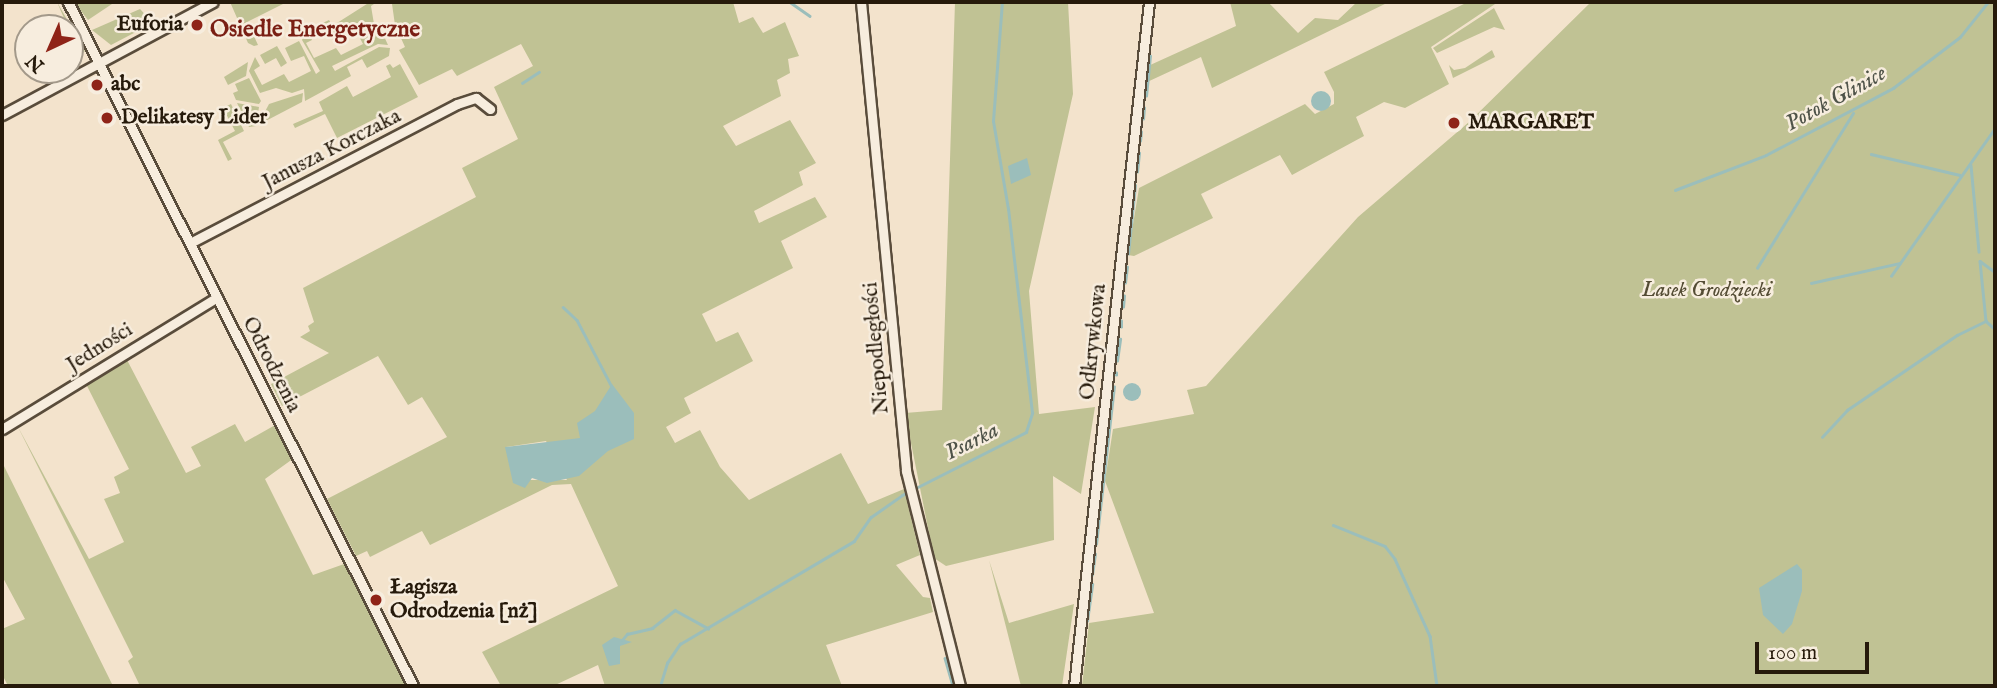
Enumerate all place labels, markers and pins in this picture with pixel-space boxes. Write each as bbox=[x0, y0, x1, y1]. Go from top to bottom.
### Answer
place label: Euforia bbox=[116, 12, 183, 38]
marker: Euforia bbox=[189, 17, 205, 33]
place label: abc bbox=[111, 72, 140, 98]
marker: abc bbox=[89, 77, 105, 93]
place label: Delikatesy Lider bbox=[121, 105, 267, 131]
marker: Delikatesy Lider bbox=[99, 110, 115, 126]
place label: MARGARET bbox=[1468, 110, 1594, 136]
marker: MARGARET bbox=[1446, 115, 1462, 131]
place label: Łagisza Odrodzenia [nż] bbox=[390, 575, 538, 625]
marker: Łagisza Odrodzenia [nż] bbox=[368, 592, 384, 608]

